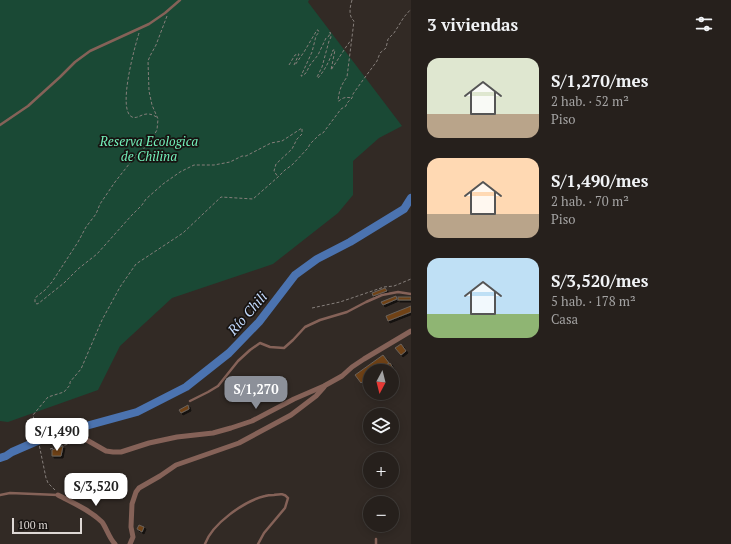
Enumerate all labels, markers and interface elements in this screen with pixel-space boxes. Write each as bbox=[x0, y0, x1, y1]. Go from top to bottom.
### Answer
text: 3 viviendas bbox=[427, 13, 518, 36]
icon: filters bbox=[693, 13, 715, 35]
text: S/1,270/mes bbox=[551, 69, 648, 92]
icon: home bbox=[459, 74, 507, 122]
text: 2 hab. · 52 m² bbox=[551, 92, 629, 110]
text: Piso bbox=[551, 110, 575, 128]
park label: Reserva Ecologica de Chilina bbox=[99, 132, 198, 165]
text: S/1,490/mes bbox=[551, 169, 648, 192]
icon: home bbox=[459, 174, 507, 222]
text: 2 hab. · 70 m² bbox=[551, 192, 629, 210]
text: Piso bbox=[551, 210, 575, 228]
text: S/3,520/mes bbox=[551, 269, 648, 292]
icon: home bbox=[459, 274, 507, 322]
water label: Río Chili bbox=[222, 287, 271, 339]
text: 5 hab. · 178 m² bbox=[551, 292, 636, 310]
text: Casa bbox=[551, 310, 578, 328]
north arrow bbox=[363, 364, 399, 400]
map controls bbox=[363, 364, 399, 532]
pin: S/1,270 bbox=[219, 376, 293, 410]
text: S/1,270 bbox=[233, 380, 279, 398]
button: layers bbox=[363, 408, 399, 444]
pin: S/1,490 bbox=[20, 418, 94, 452]
text: S/1,490 bbox=[34, 422, 80, 440]
button: + bbox=[363, 452, 399, 488]
pin: S/3,520 bbox=[59, 473, 133, 507]
text: S/3,520 bbox=[73, 477, 119, 495]
button: − bbox=[363, 496, 399, 532]
scale bar bbox=[12, 516, 82, 535]
text: 100 m bbox=[18, 518, 48, 532]

